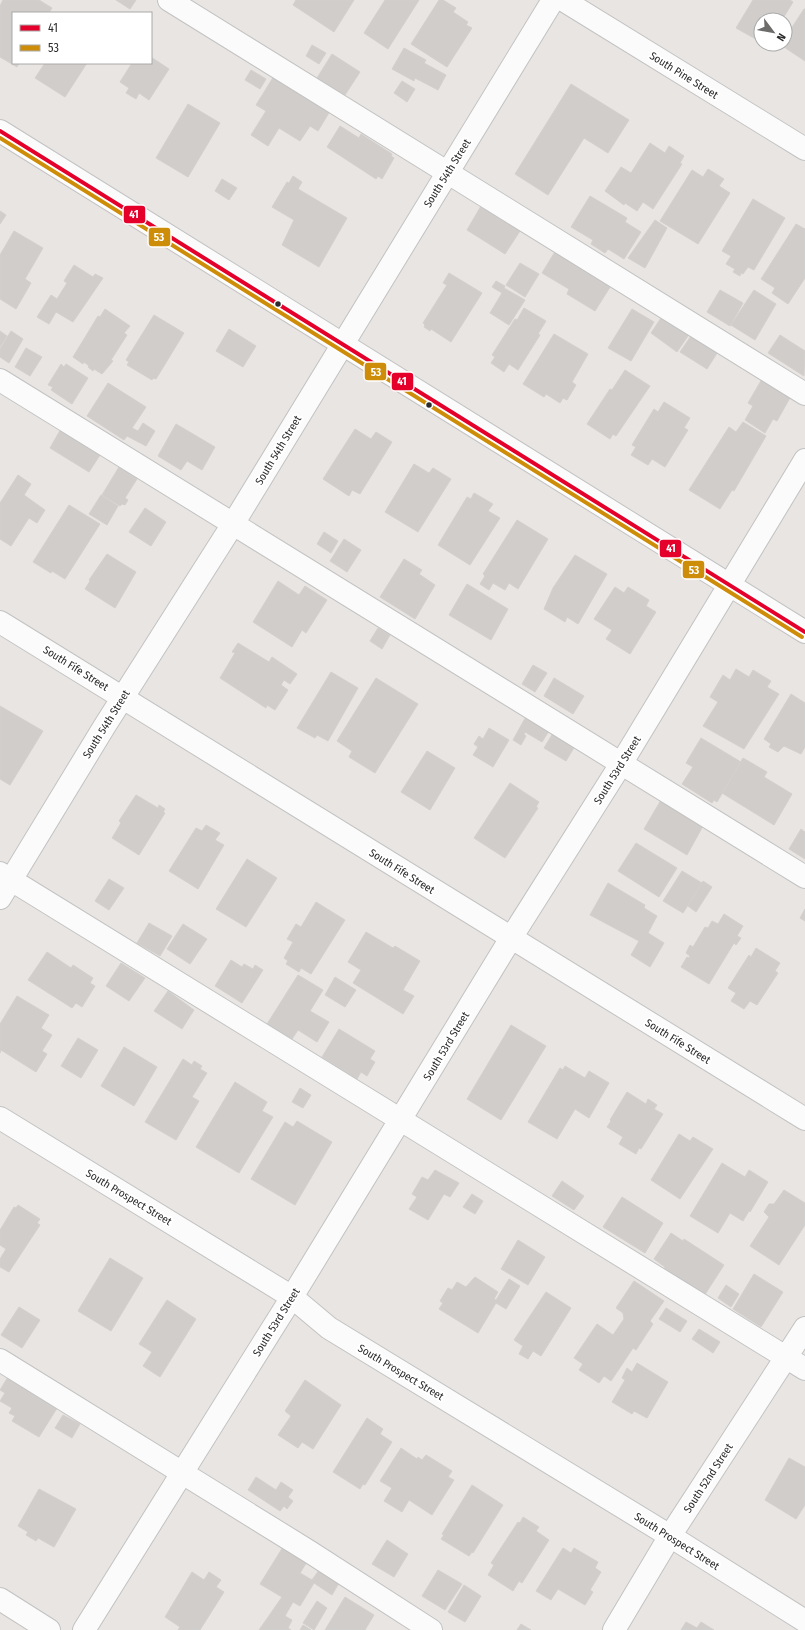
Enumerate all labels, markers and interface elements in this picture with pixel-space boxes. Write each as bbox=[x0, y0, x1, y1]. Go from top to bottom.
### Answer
legend bbox=[12, 12, 152, 64]
north arrow bbox=[753, 12, 793, 52]
text: 41 bbox=[48, 21, 58, 35]
text: N bbox=[774, 31, 788, 43]
text: 53 bbox=[48, 41, 59, 55]
street label: South Pine Street bbox=[647, 49, 721, 102]
street label: South 54th Street bbox=[421, 136, 474, 210]
line badge: 41 bbox=[123, 205, 146, 224]
text: 41 bbox=[129, 208, 139, 221]
line badge: 53 bbox=[148, 227, 171, 247]
text: 53 bbox=[154, 231, 164, 244]
unlabelled marker bbox=[273, 299, 283, 309]
line badge: 53 bbox=[364, 362, 387, 381]
text: 53 bbox=[371, 366, 381, 379]
line badge: 41 bbox=[391, 372, 414, 391]
text: 41 bbox=[397, 375, 407, 388]
unlabelled marker bbox=[424, 400, 434, 410]
street label: South 54th Street bbox=[253, 413, 304, 487]
line badge: 41 bbox=[659, 539, 682, 558]
text: 41 bbox=[666, 542, 676, 555]
line badge: 53 bbox=[682, 560, 705, 579]
text: 53 bbox=[689, 564, 699, 577]
street label: South Fife Street bbox=[41, 643, 111, 694]
street label: South 54th Street bbox=[80, 687, 133, 761]
street label: South 53rd Street bbox=[591, 733, 644, 807]
street label: South Fife Street bbox=[367, 846, 437, 897]
street label: South 53rd Street bbox=[421, 1009, 472, 1083]
street label: South Fife Street bbox=[643, 1016, 713, 1067]
street label: South Prospect Street bbox=[84, 1167, 174, 1228]
street label: South 53rd Street bbox=[250, 1285, 303, 1359]
street label: South Prospect Street bbox=[356, 1342, 446, 1403]
street label: South 52nd Street bbox=[681, 1441, 736, 1515]
street label: South Prospect Street bbox=[632, 1510, 722, 1573]

